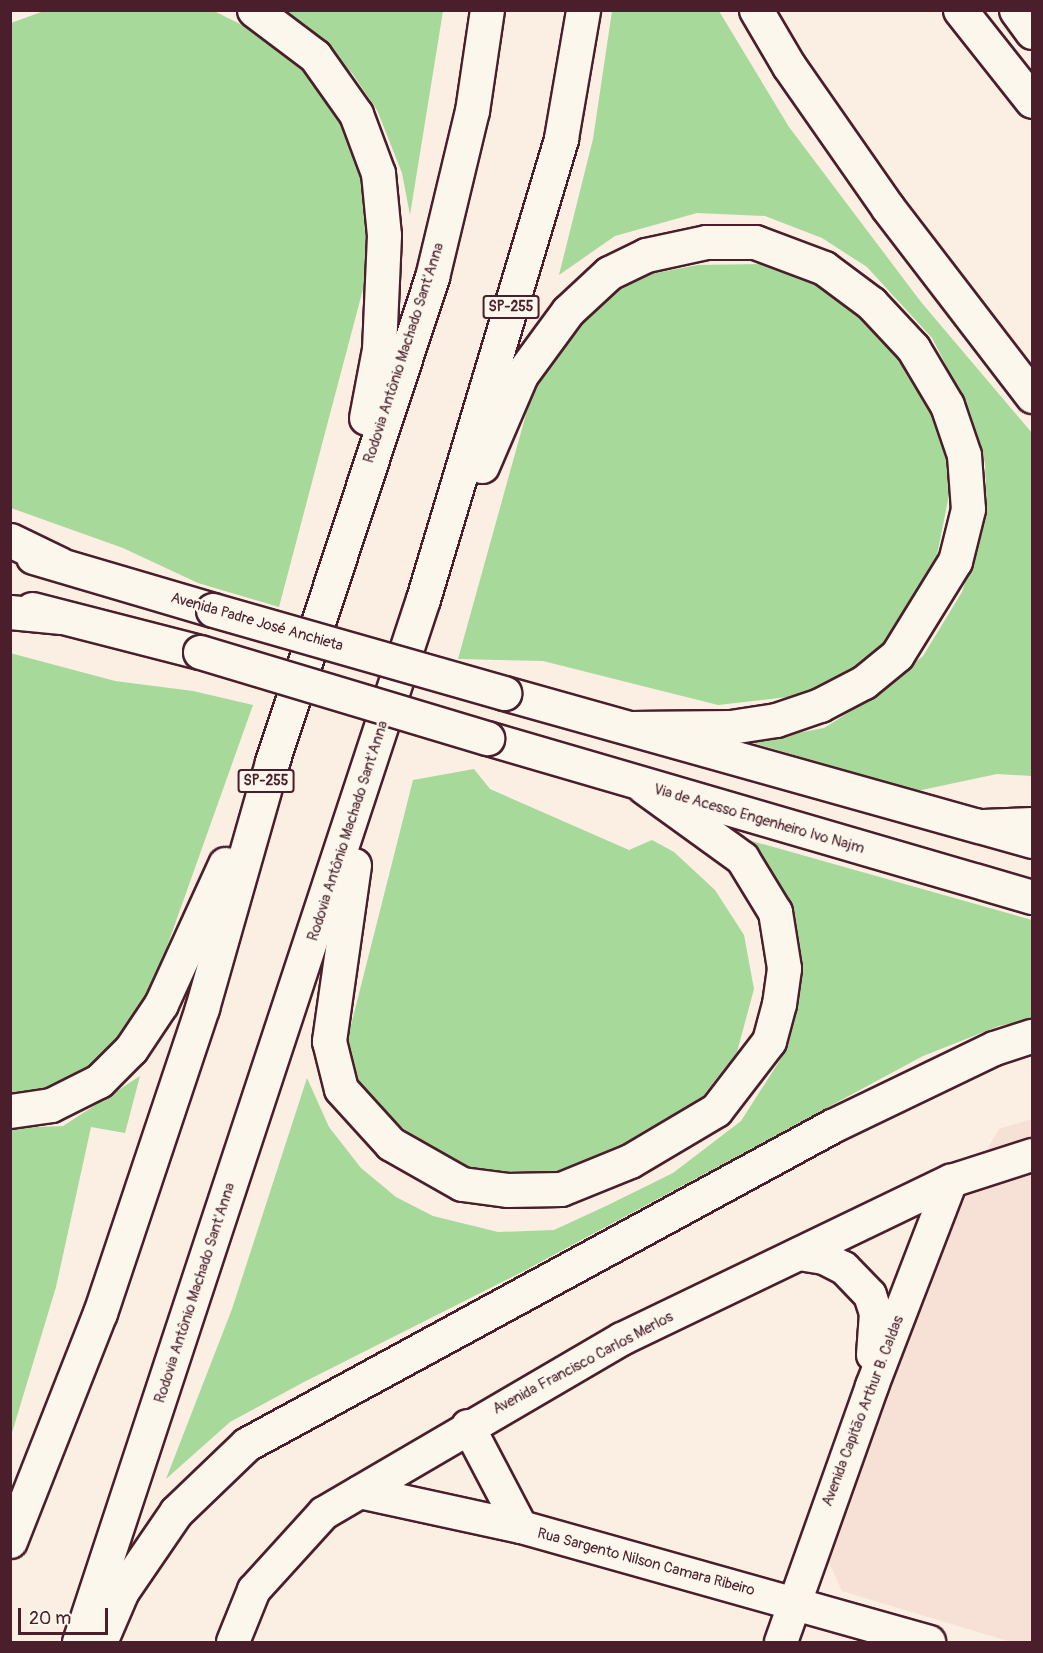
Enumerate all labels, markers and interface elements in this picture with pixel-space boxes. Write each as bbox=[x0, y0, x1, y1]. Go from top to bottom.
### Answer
street label: Rodovia Antônio Machado Sant'Anna bbox=[360, 241, 448, 465]
road number: SP-255 bbox=[482, 296, 540, 318]
street label: Avenida Padre José Anchieta bbox=[169, 589, 345, 655]
street label: Rodovia Antônio Machado Sant'Anna bbox=[304, 719, 392, 943]
road number: SP-255 bbox=[238, 770, 294, 792]
street label: Via de Acesso Engenheiro Ivo Najm bbox=[651, 780, 867, 858]
street label: Rodovia Antônio Machado Sant'Anna bbox=[151, 1181, 239, 1405]
street label: Avenida Francisco Carlos Merlos bbox=[490, 1308, 676, 1418]
street label: Avenida Capitão Arthur B. Caldas bbox=[818, 1313, 908, 1509]
street label: Rua Sargento Nilson Camara Ribeiro bbox=[535, 1524, 757, 1600]
scale bar bbox=[21, 1596, 111, 1634]
text: 20 m bbox=[29, 1607, 71, 1630]

